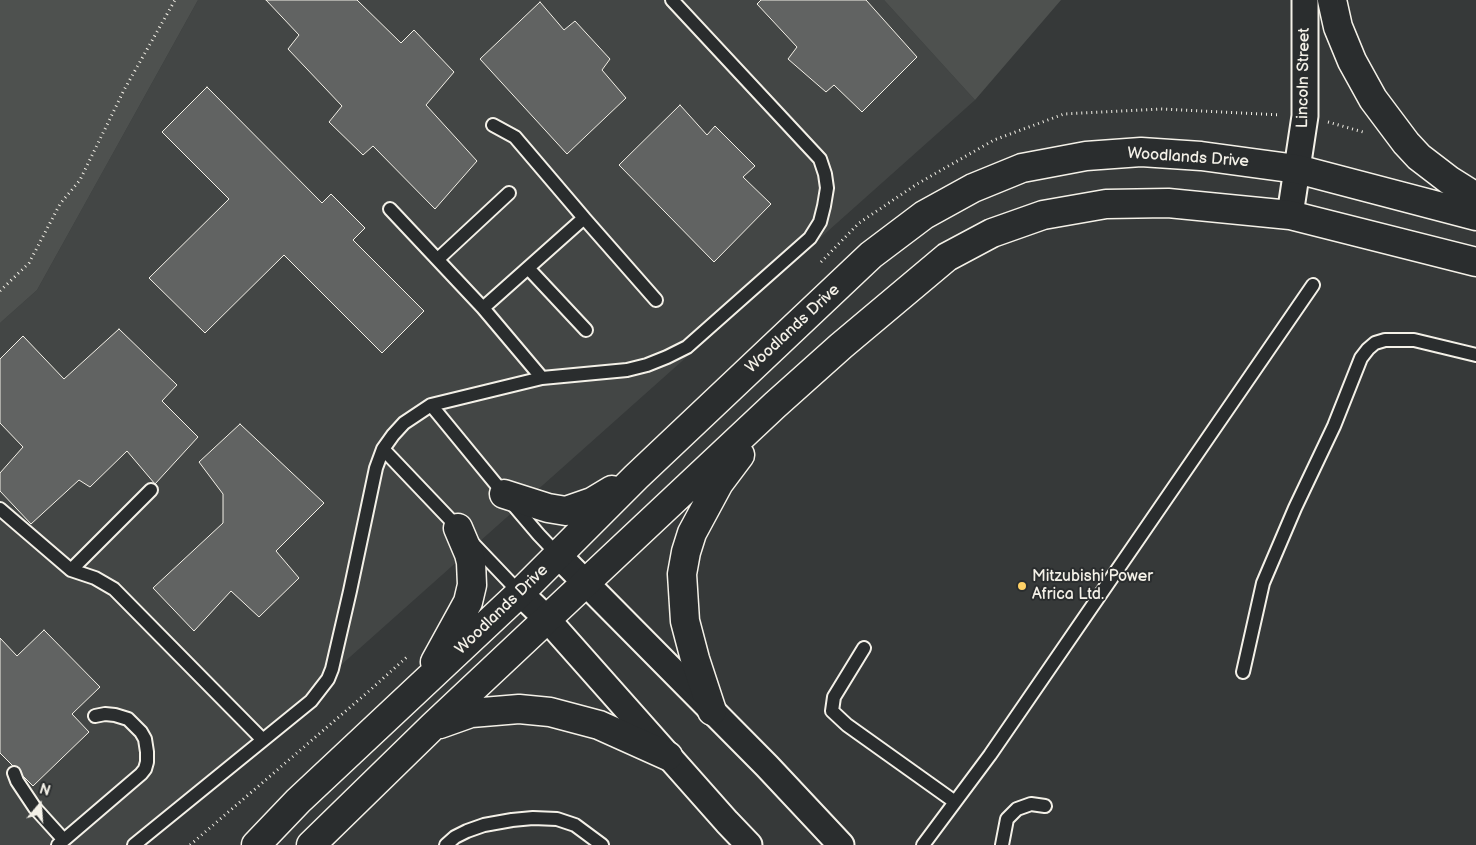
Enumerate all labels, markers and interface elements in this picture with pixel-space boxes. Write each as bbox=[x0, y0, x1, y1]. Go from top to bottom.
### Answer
street label: Lincoln Street bbox=[1294, 28, 1314, 128]
street label: Woodlands Drive bbox=[1127, 144, 1249, 172]
street label: Woodlands Drive bbox=[742, 281, 844, 377]
street label: Woodlands Drive bbox=[452, 561, 552, 659]
place label: Mitzubishi Power Africa Ltd. bbox=[1032, 567, 1153, 605]
marker: Mitzubishi Power Africa Ltd. bbox=[1016, 580, 1028, 592]
north arrow bbox=[15, 780, 65, 830]
text: N bbox=[37, 781, 52, 800]

